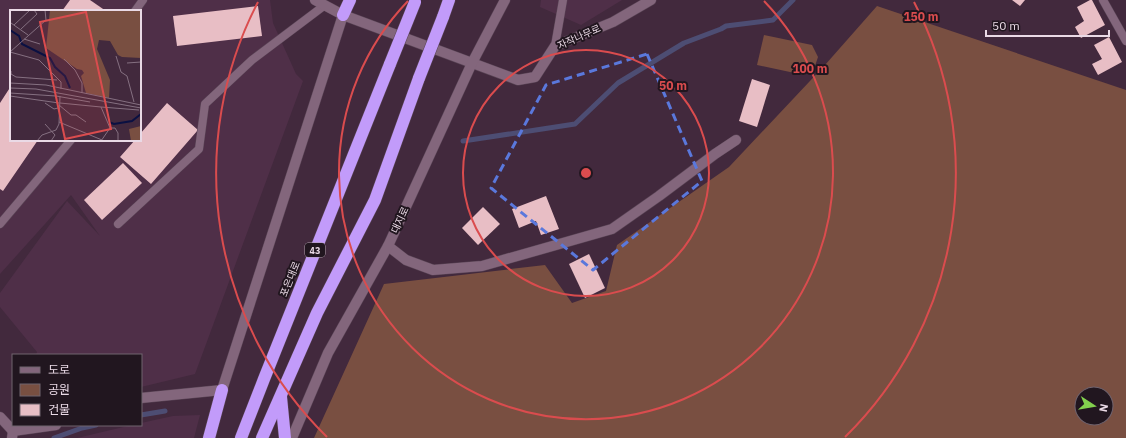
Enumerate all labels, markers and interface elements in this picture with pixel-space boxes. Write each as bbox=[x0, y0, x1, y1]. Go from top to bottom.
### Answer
text: 150 m bbox=[903, 9, 939, 24]
inset map bbox=[10, 10, 141, 141]
scale bar bbox=[986, 12, 1109, 38]
text: 50 m bbox=[992, 18, 1020, 33]
street label: 자작나무로 bbox=[555, 22, 603, 52]
text: 100 m bbox=[792, 61, 828, 76]
text: 50 m bbox=[659, 78, 687, 93]
centre of rings bbox=[579, 166, 593, 180]
street label: 대지로 bbox=[388, 205, 412, 235]
road number: 43 bbox=[305, 243, 325, 257]
street label: 포은대로 bbox=[277, 259, 303, 299]
legend bbox=[12, 354, 142, 426]
text: 도로 bbox=[48, 362, 70, 377]
text: 공원 bbox=[48, 382, 70, 397]
north arrow bbox=[1074, 386, 1114, 426]
text: 건물 bbox=[48, 402, 70, 417]
text: N bbox=[1096, 403, 1111, 413]

